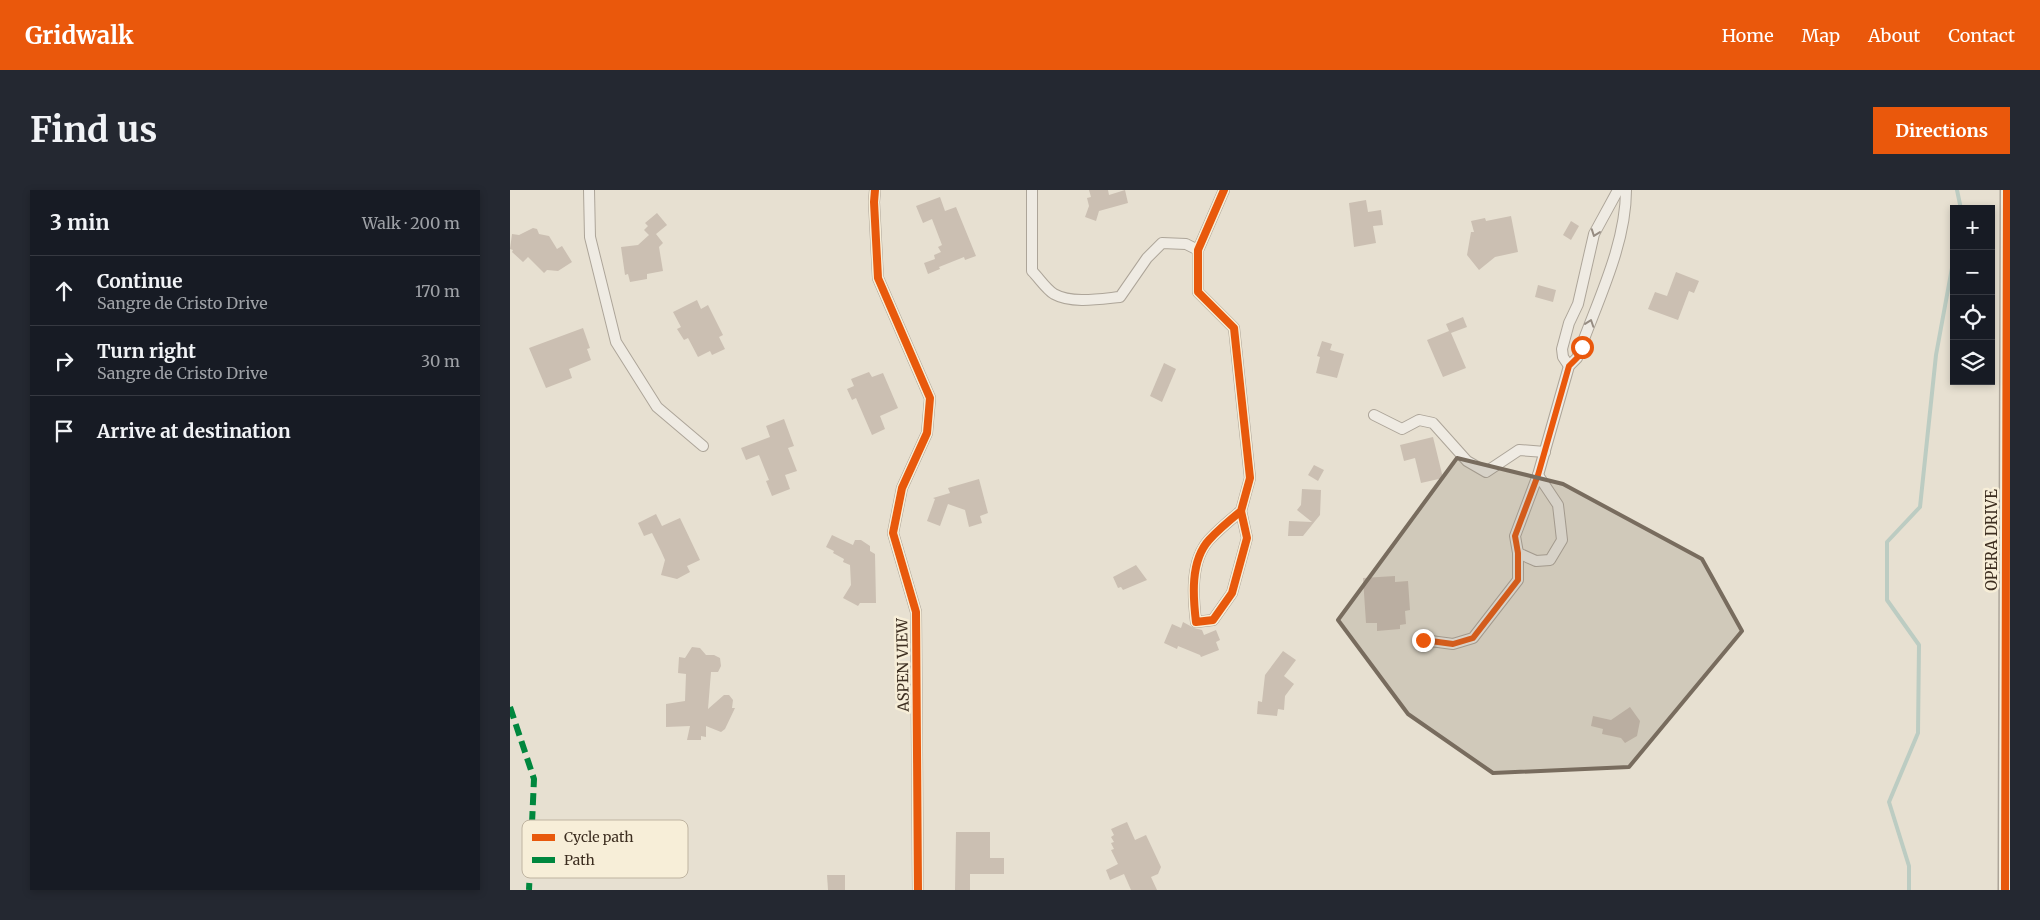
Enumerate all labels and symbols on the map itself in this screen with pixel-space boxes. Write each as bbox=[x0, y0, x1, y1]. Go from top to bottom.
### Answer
one-way arrow bbox=[1591, 228, 1601, 237]
one-way arrow bbox=[1584, 320, 1594, 328]
route start bbox=[1571, 336, 1594, 359]
street label: OPERA DRIVE bbox=[1982, 489, 2001, 591]
street label: ASPEN VIEW bbox=[892, 617, 913, 713]
route end bbox=[1412, 629, 1435, 652]
legend bbox=[522, 820, 688, 878]
text: Cycle path bbox=[564, 828, 634, 846]
text: Path bbox=[564, 851, 595, 869]

